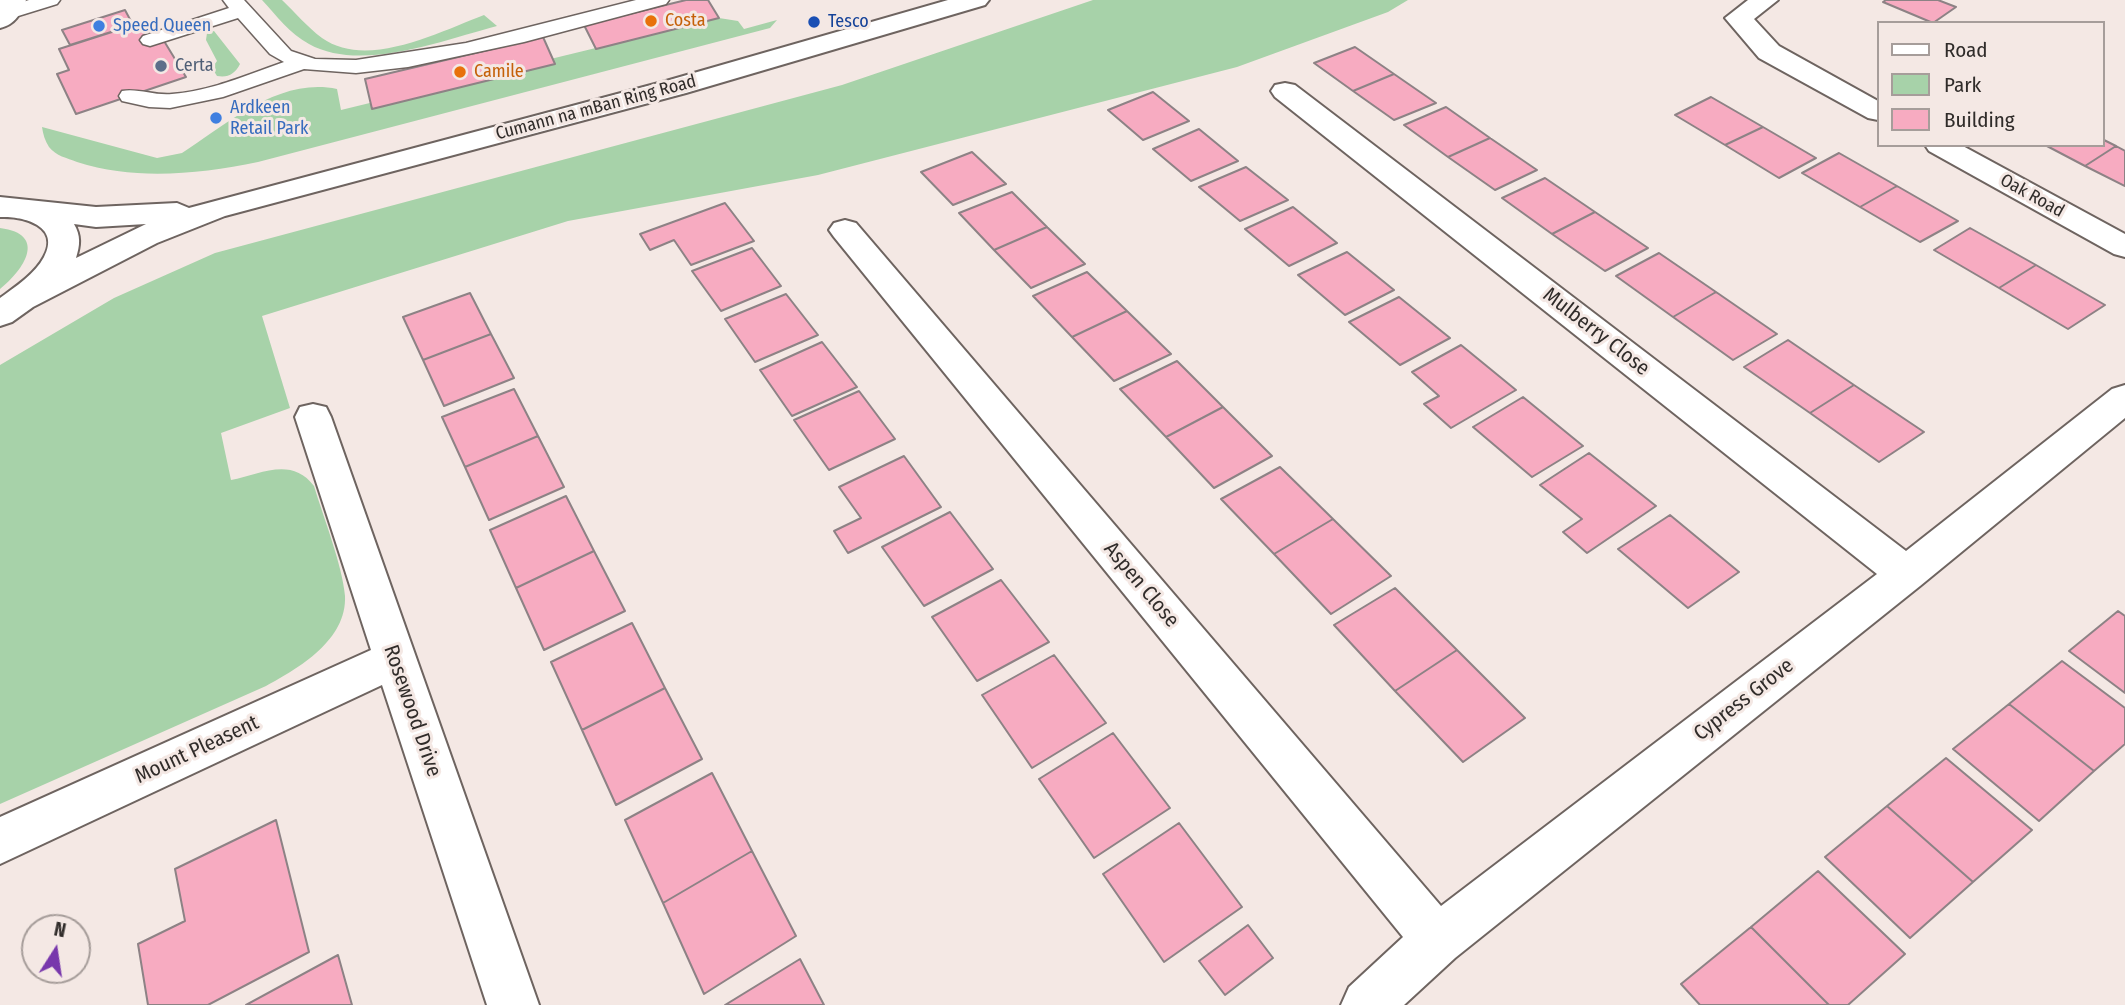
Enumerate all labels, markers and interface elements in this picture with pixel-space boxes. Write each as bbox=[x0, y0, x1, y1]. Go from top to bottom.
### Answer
place label: Costa bbox=[665, 10, 706, 32]
place label: Tesco bbox=[828, 11, 869, 33]
marker: Costa bbox=[643, 13, 659, 29]
marker: Tesco bbox=[806, 14, 822, 30]
place label: Speed Queen bbox=[113, 15, 211, 37]
marker: Speed Queen bbox=[91, 18, 107, 34]
legend bbox=[1876, 21, 2104, 147]
text: Road bbox=[1944, 37, 1988, 63]
place label: Certa bbox=[175, 55, 214, 77]
marker: Certa bbox=[153, 58, 169, 74]
place label: Camile bbox=[474, 61, 524, 83]
marker: Camile bbox=[452, 64, 468, 80]
street label: Cumann na mBan Ring Road bbox=[493, 71, 699, 145]
text: Park bbox=[1944, 72, 1981, 98]
place label: Ardkeen Retail Park bbox=[230, 97, 308, 140]
text: Building bbox=[1944, 107, 2015, 133]
marker: Ardkeen Retail Park bbox=[208, 110, 224, 126]
street label: Oak Road bbox=[1996, 170, 2068, 222]
street label: Mulberry Close bbox=[1538, 283, 1654, 381]
street label: Aspen Close bbox=[1098, 537, 1184, 633]
street label: Rosewood Drive bbox=[378, 642, 446, 780]
street label: Cypress Grove bbox=[1689, 653, 1799, 747]
street label: Mount Pleasent bbox=[131, 710, 263, 790]
north arrow bbox=[21, 914, 91, 984]
text: N bbox=[52, 917, 68, 942]

